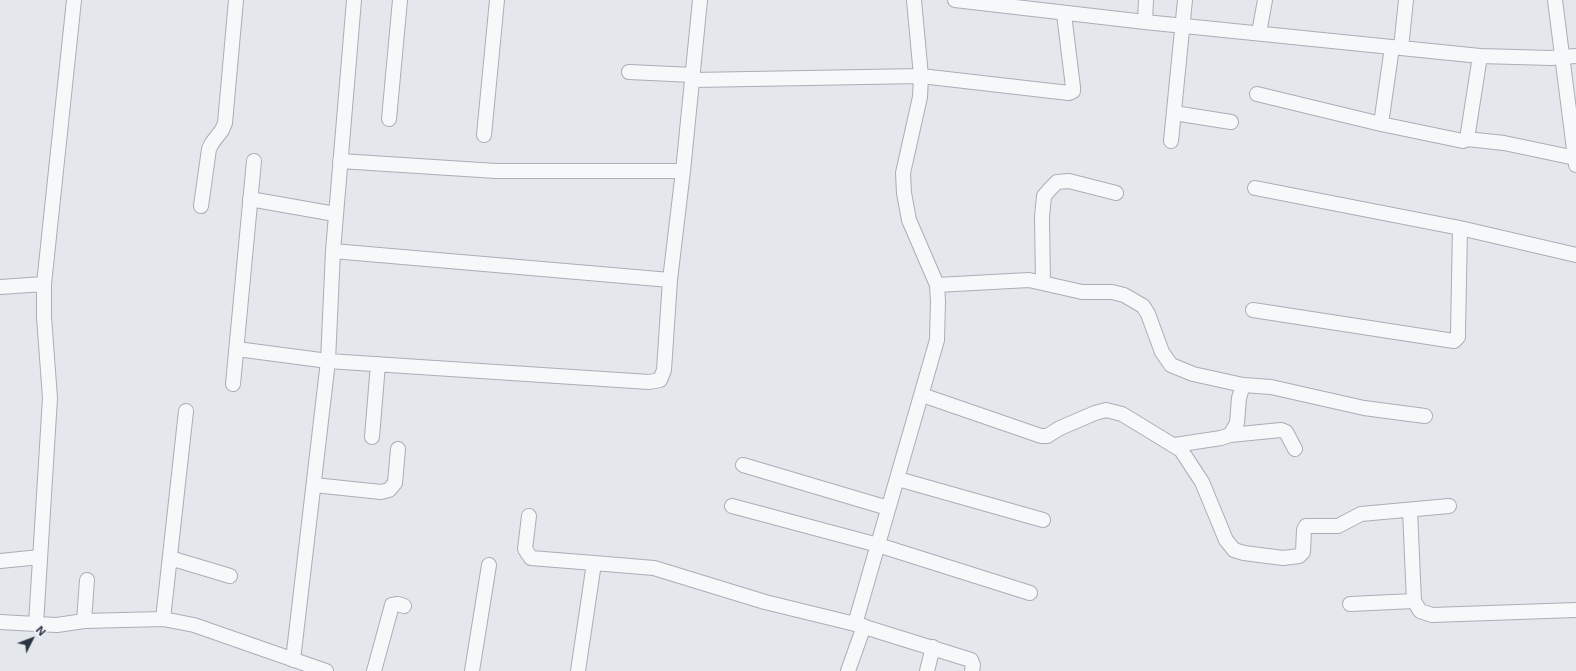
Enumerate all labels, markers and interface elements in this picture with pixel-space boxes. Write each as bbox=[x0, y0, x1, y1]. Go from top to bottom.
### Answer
north arrow bbox=[12, 619, 52, 659]
text: N bbox=[33, 623, 49, 639]

